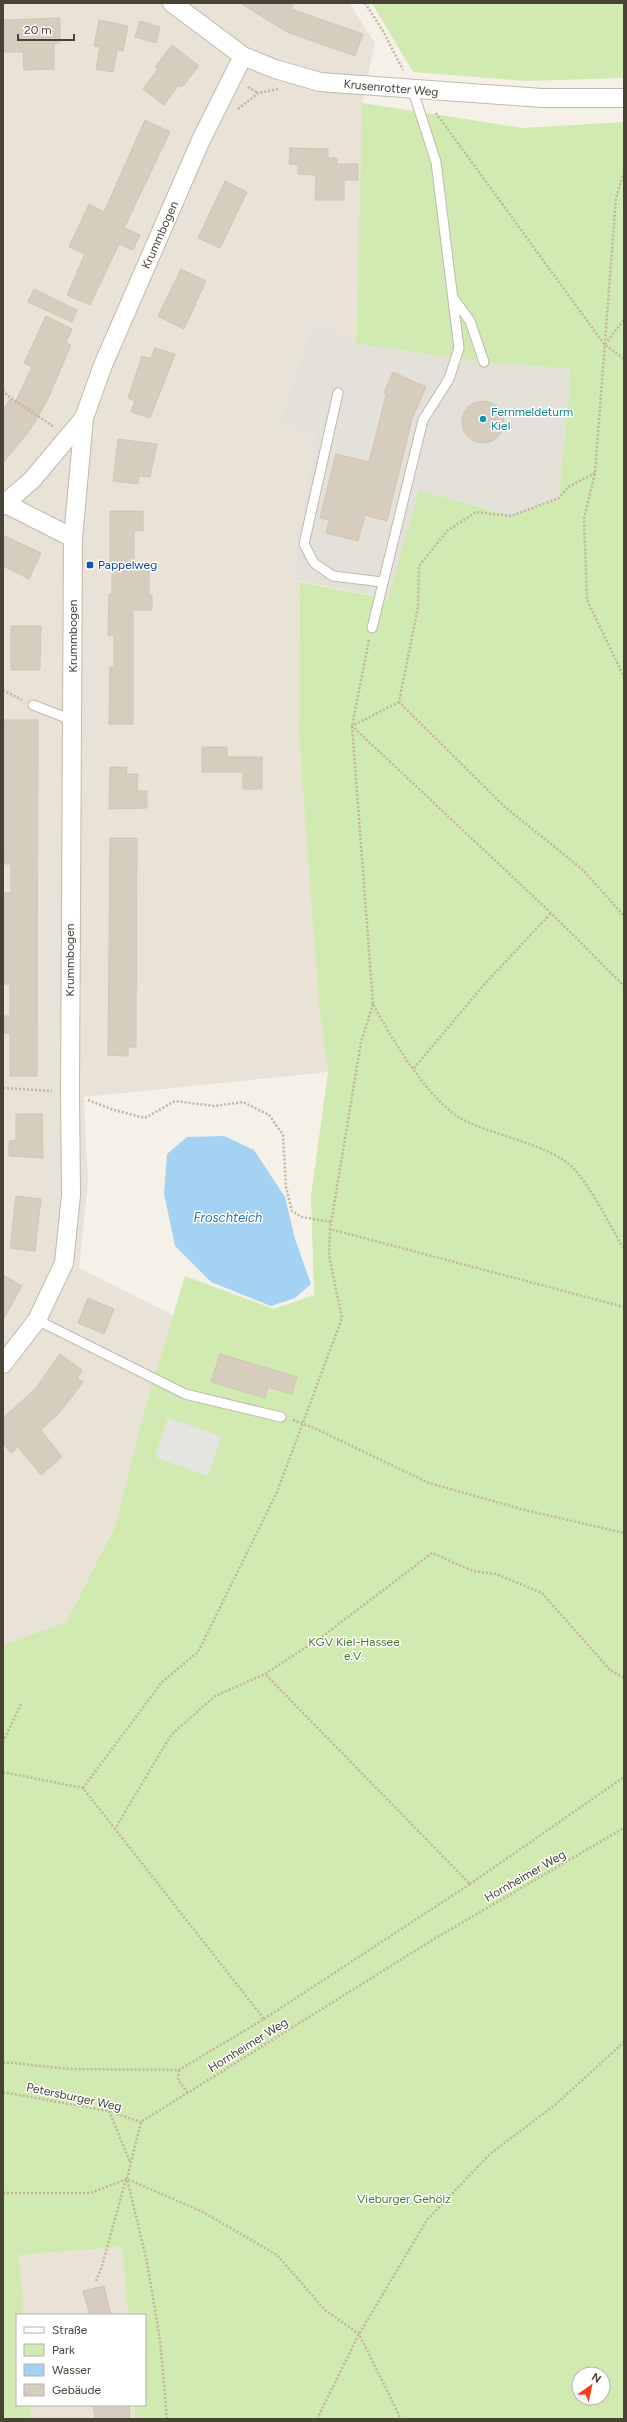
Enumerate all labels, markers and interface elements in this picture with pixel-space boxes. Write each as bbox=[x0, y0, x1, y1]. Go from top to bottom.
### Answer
scale bar bbox=[18, 16, 74, 42]
text: 20 m bbox=[24, 23, 52, 37]
street label: Krusenrotter Weg bbox=[343, 77, 439, 99]
street label: Krummbogen bbox=[139, 199, 181, 271]
place label: Fernmeldeturm Kiel bbox=[491, 405, 573, 433]
marker: Fernmeldeturm Kiel bbox=[478, 414, 488, 424]
place label: Pappelweg bbox=[98, 558, 157, 572]
marker: Pappelweg bbox=[85, 560, 95, 570]
street label: Krummbogen bbox=[66, 599, 80, 672]
street label: Krummbogen bbox=[63, 923, 77, 996]
water label: Froschteich bbox=[194, 1210, 262, 1225]
park label: KGV Kiel-Hassee e.V. bbox=[308, 1635, 400, 1663]
street label: Hornheimer Weg bbox=[482, 1847, 568, 1905]
street label: Hornheimer Weg bbox=[206, 2015, 290, 2075]
street label: Petersburger Weg bbox=[25, 2080, 123, 2114]
park label: Vieburger Gehölz bbox=[357, 2192, 451, 2206]
legend bbox=[16, 2314, 146, 2406]
text: Straße bbox=[52, 2323, 88, 2337]
text: Park bbox=[52, 2343, 75, 2357]
text: Wasser bbox=[52, 2363, 91, 2377]
north arrow bbox=[571, 2366, 611, 2406]
text: N bbox=[589, 2370, 603, 2386]
text: Gebäude bbox=[52, 2383, 102, 2397]

